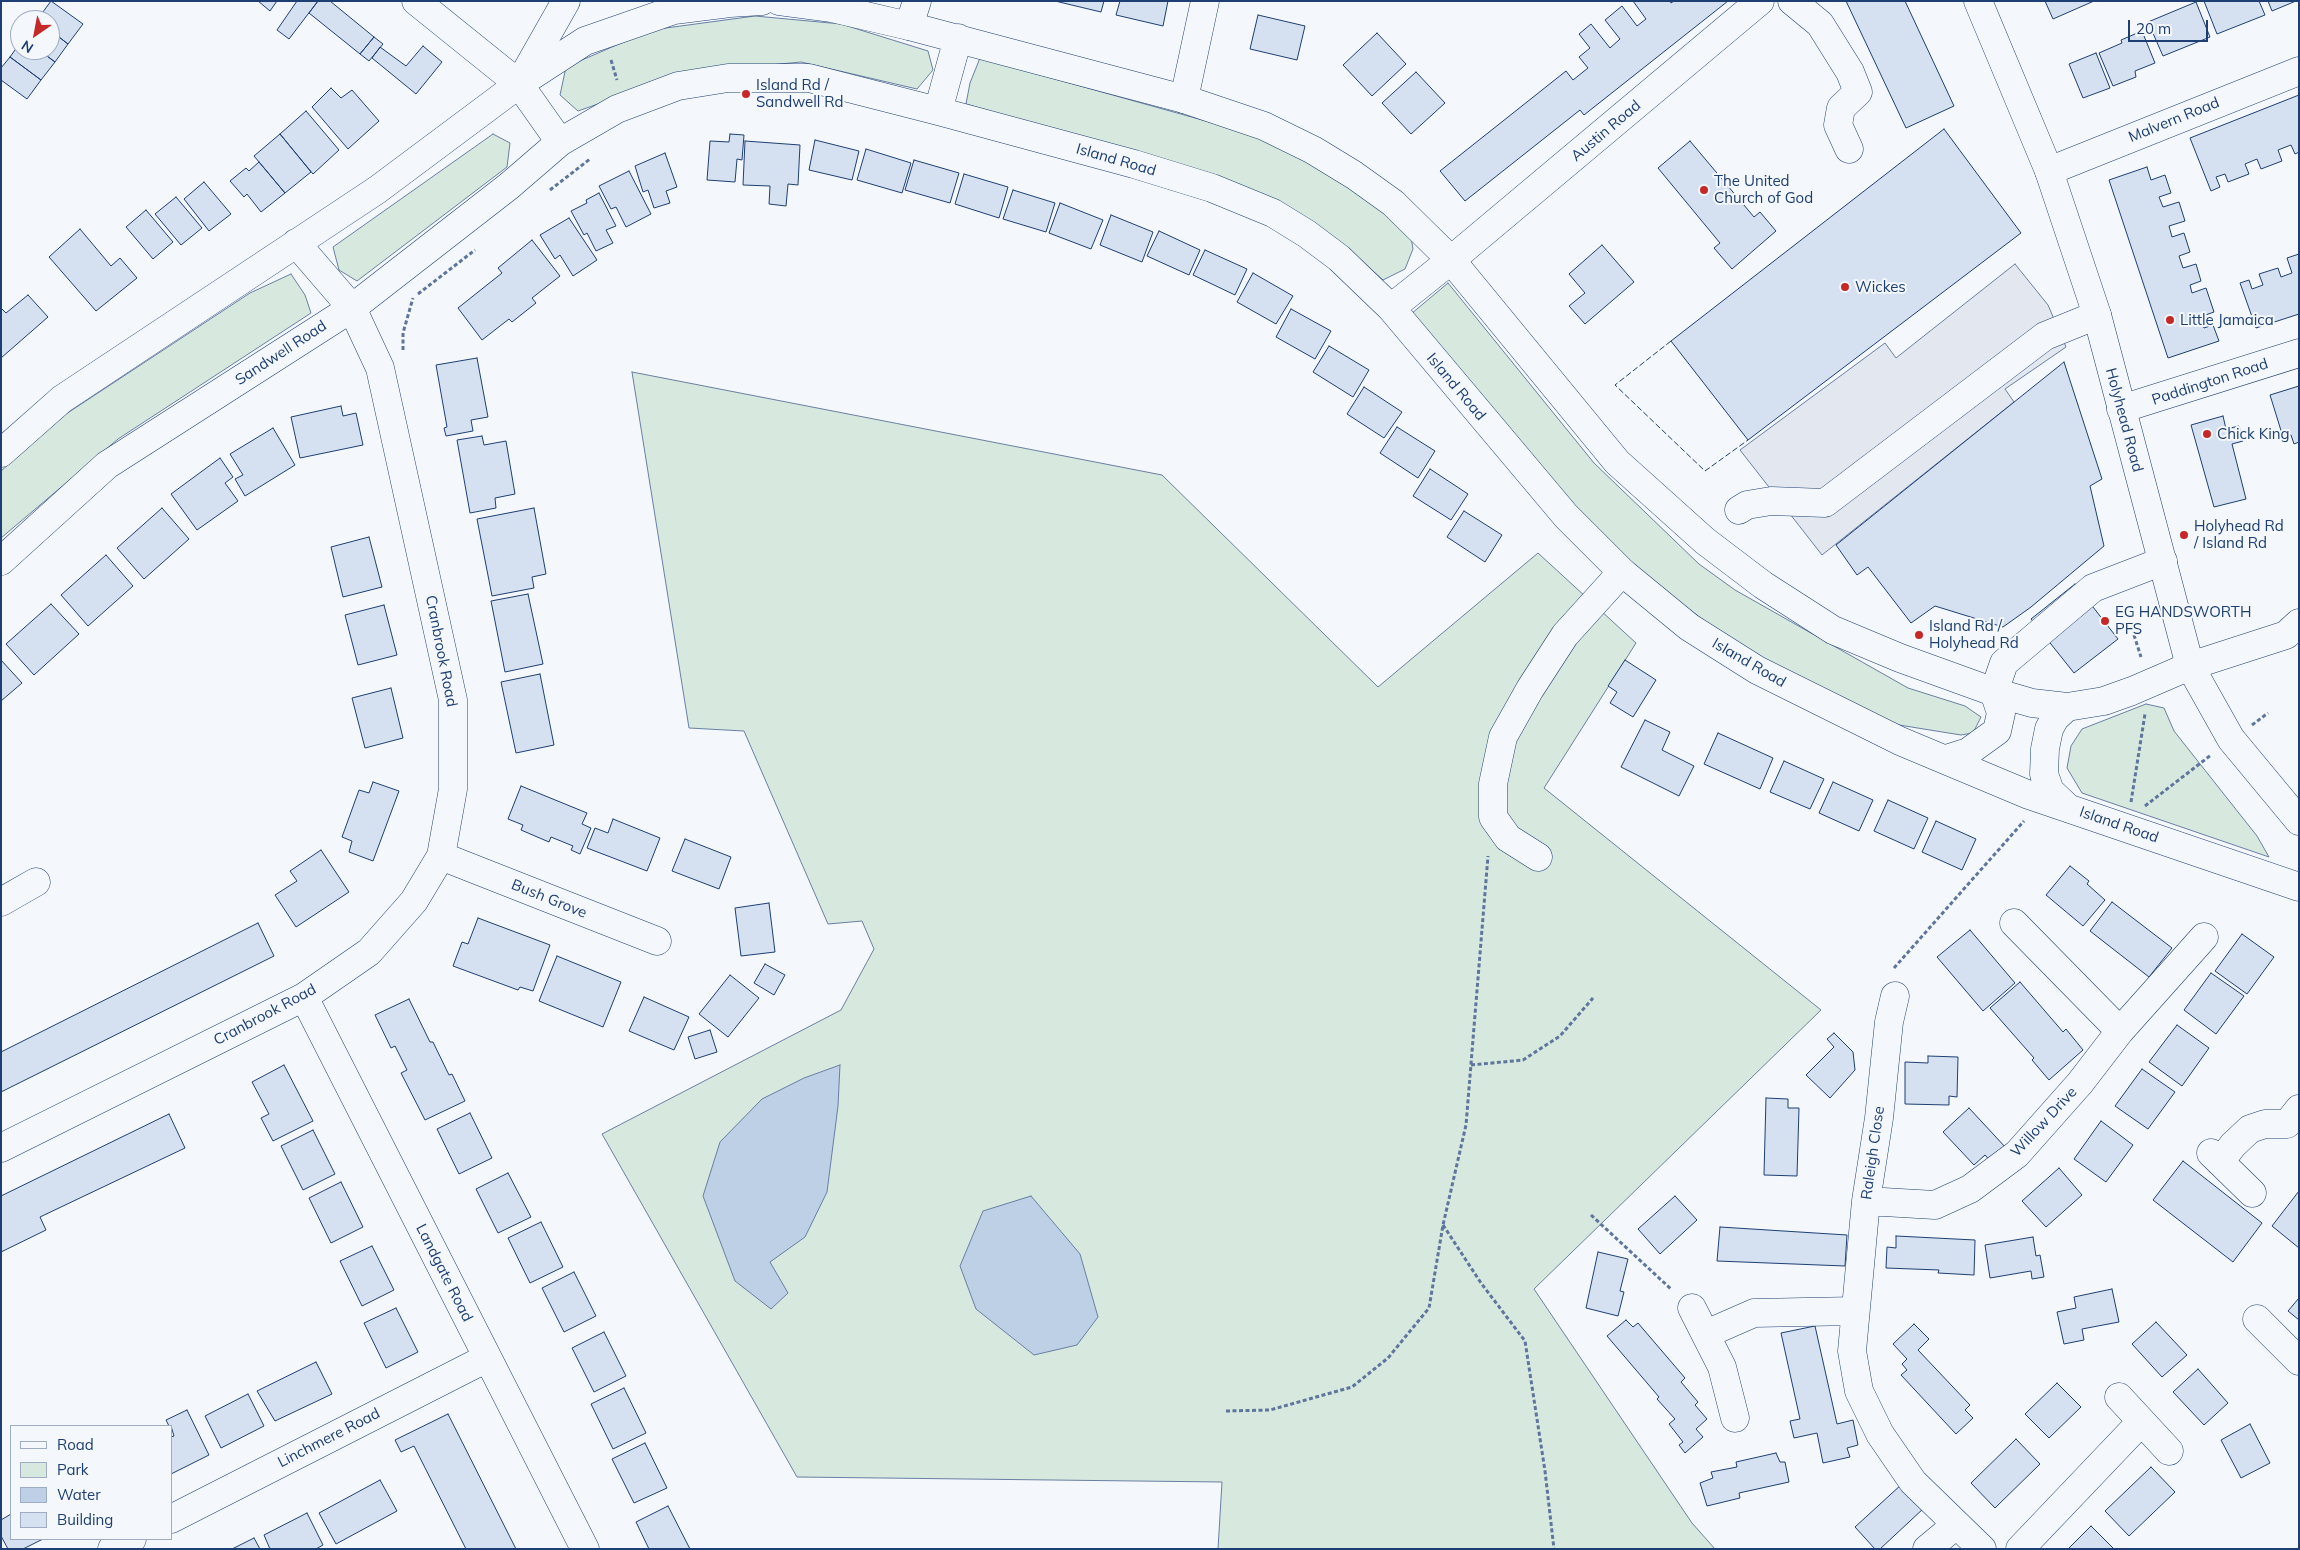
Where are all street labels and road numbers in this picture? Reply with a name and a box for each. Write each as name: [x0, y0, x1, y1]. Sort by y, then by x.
street label: Malvern Road: [2126, 94, 2222, 146]
street label: Austin Road: [1568, 97, 1644, 165]
street label: Island Road: [1074, 140, 1158, 180]
street label: Sandwell Road: [232, 317, 330, 389]
street label: Island Road: [1423, 350, 1489, 424]
street label: Paddington Road: [2150, 355, 2270, 409]
street label: Holyhead Road: [2101, 366, 2147, 474]
street label: Cranbrook Road: [421, 594, 461, 708]
street label: Island Road: [1709, 635, 1789, 691]
street label: Island Road: [2077, 803, 2161, 847]
street label: Bush Grove: [509, 876, 589, 922]
street label: Cranbrook Road: [211, 980, 319, 1050]
street label: Willow Drive: [2007, 1083, 2081, 1161]
street label: Raleigh Close: [1858, 1105, 1888, 1201]
street label: Landgate Road: [412, 1221, 476, 1325]
street label: Linchmere Road: [275, 1404, 383, 1472]

